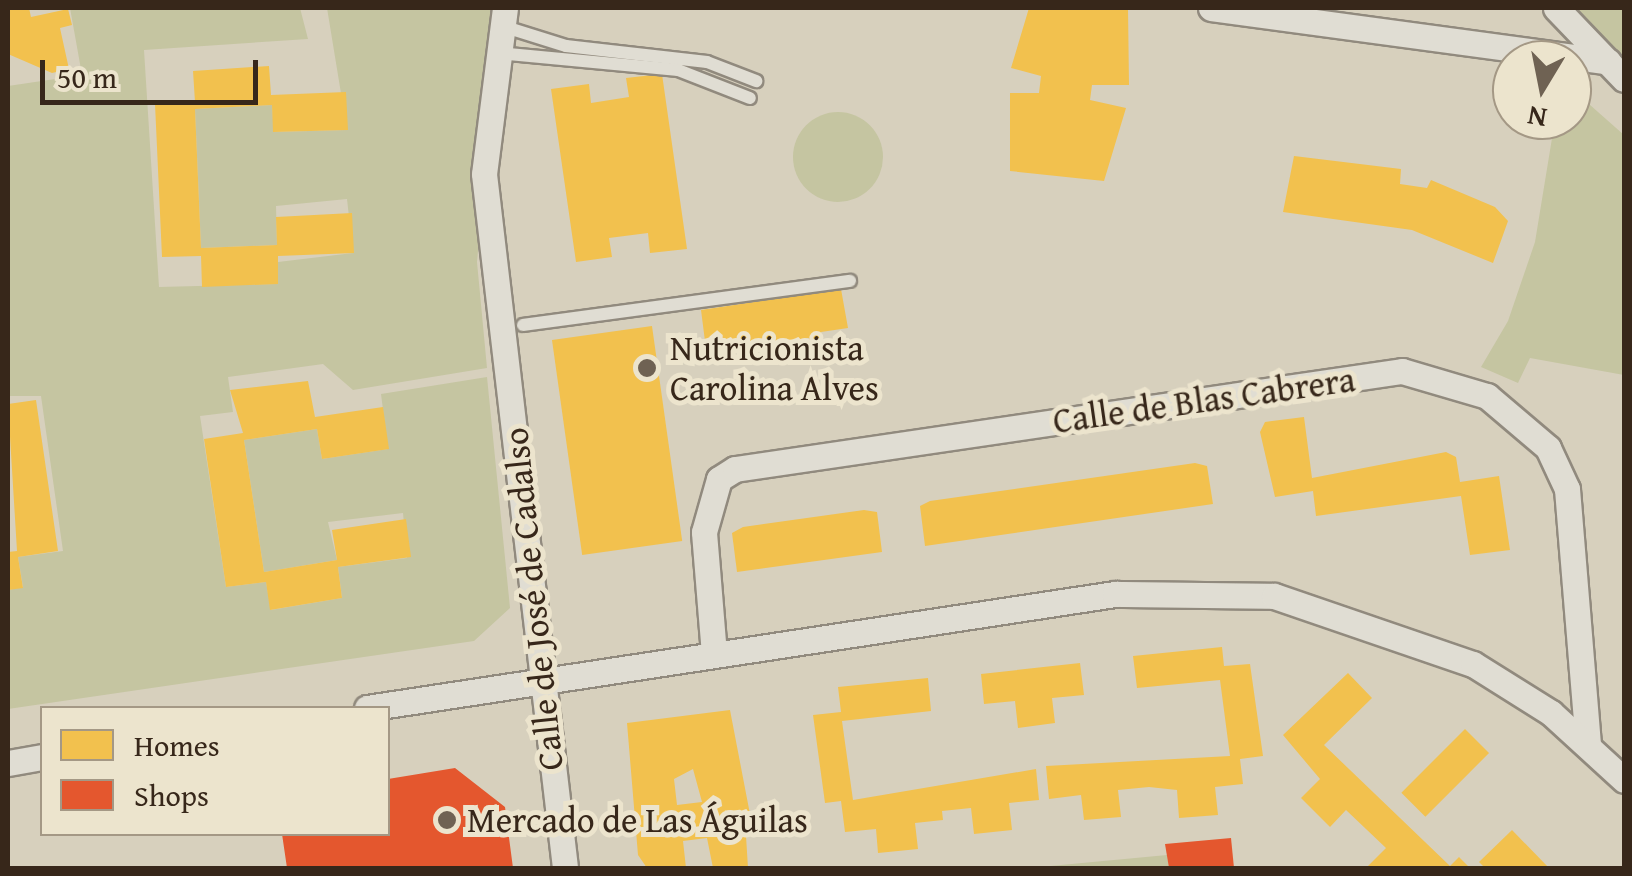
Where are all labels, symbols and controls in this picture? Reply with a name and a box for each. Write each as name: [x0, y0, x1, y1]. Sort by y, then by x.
scale bar: [45, 40, 262, 102]
north arrow: [1492, 40, 1592, 140]
text: 50 m: [57, 55, 117, 99]
text: N: [1524, 96, 1550, 140]
place label: Nutricionista Carolina Alves: [670, 327, 879, 409]
marker: Nutricionista Carolina Alves: [634, 355, 660, 381]
street label: Calle de Blas Cabrera: [1050, 358, 1358, 442]
street label: Calle de José de Cadalso: [494, 426, 572, 772]
legend: [40, 706, 390, 836]
text: Homes: [134, 723, 220, 767]
text: Shops: [134, 773, 209, 817]
place label: Mercado de Las Águilas: [467, 799, 808, 841]
marker: Mercado de Las Águilas: [436, 809, 458, 831]

